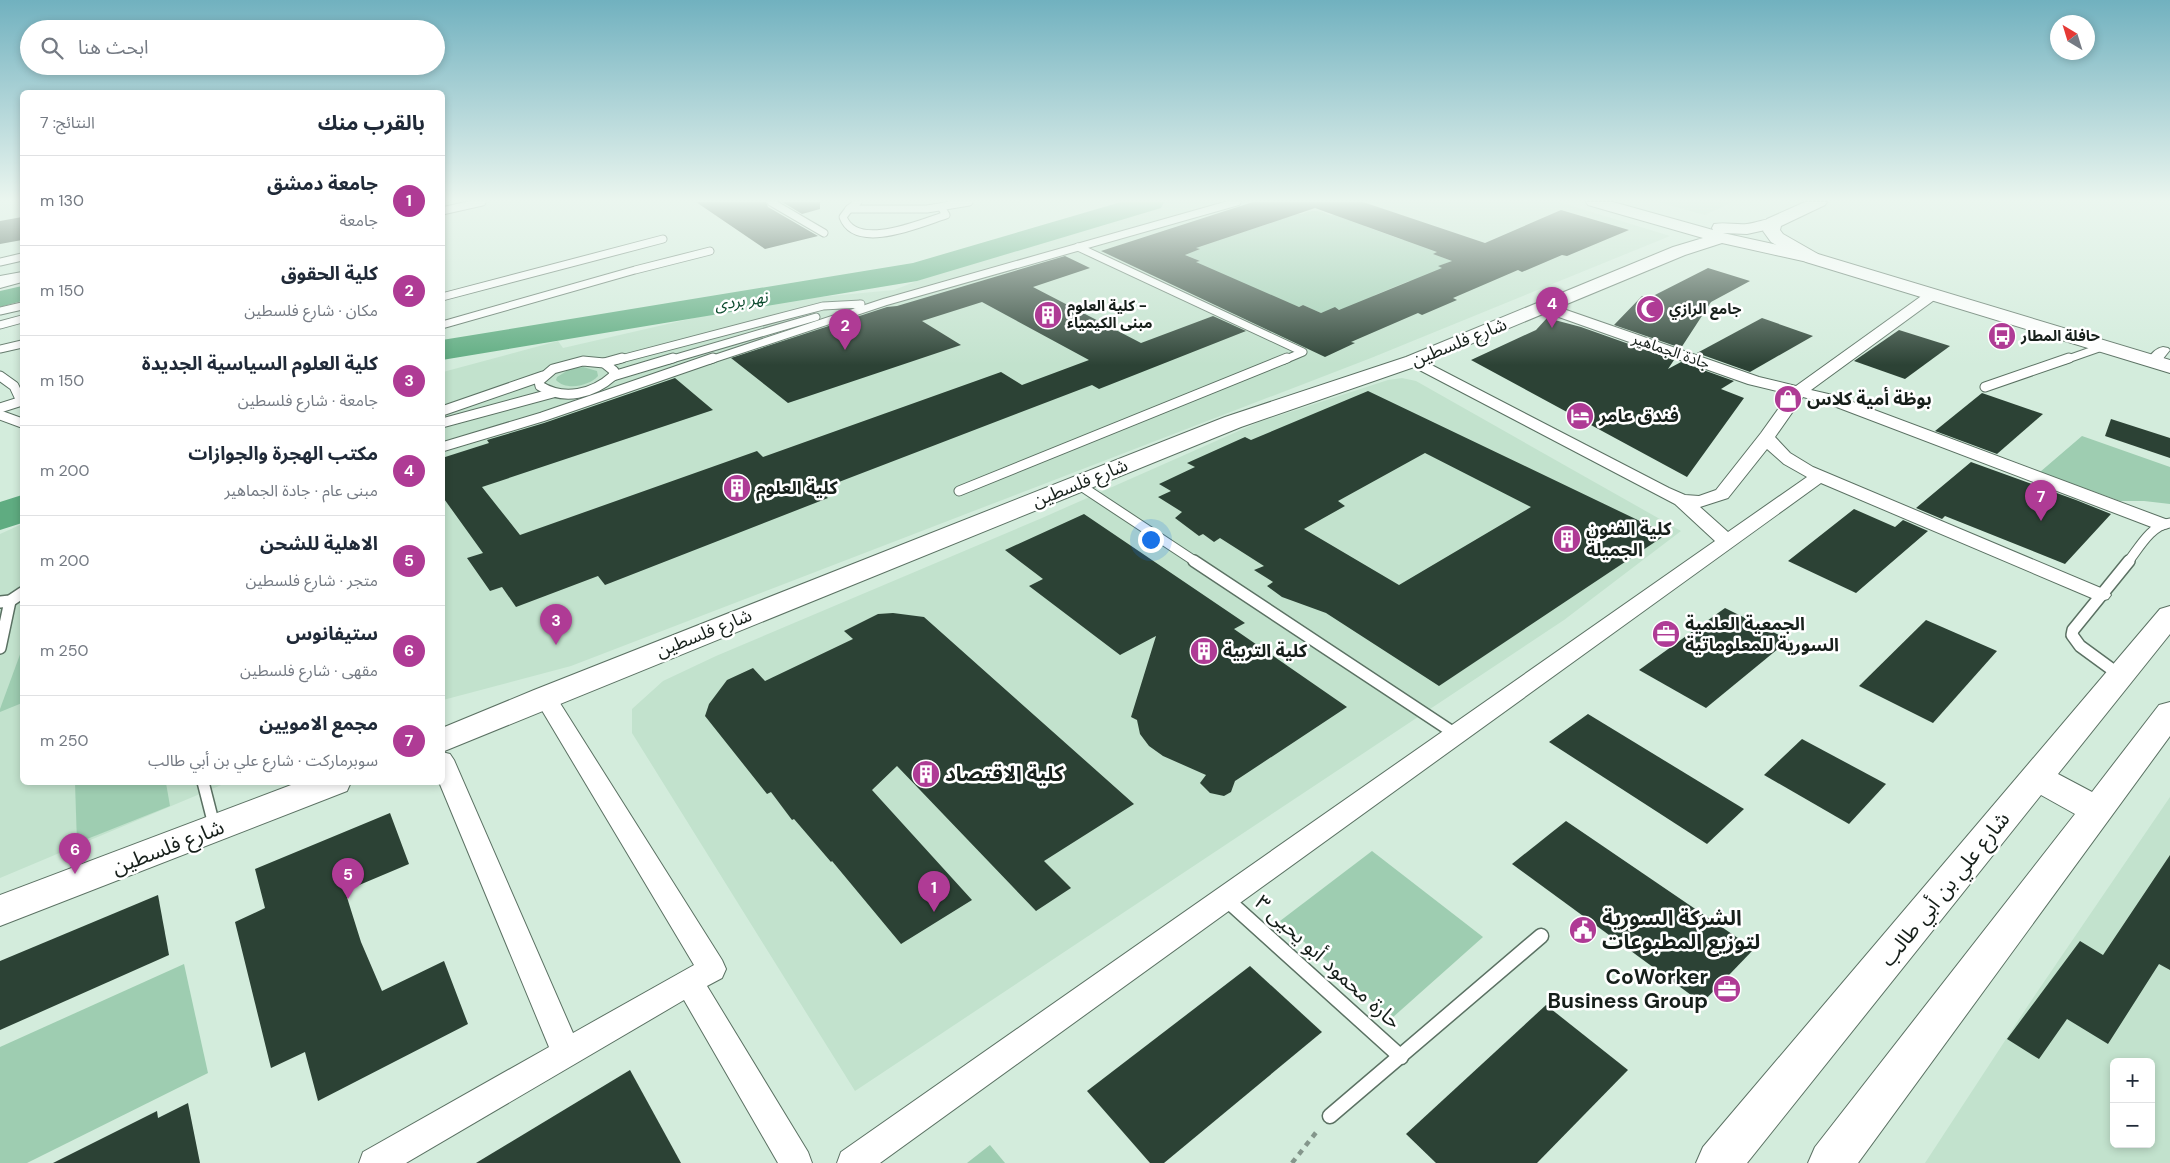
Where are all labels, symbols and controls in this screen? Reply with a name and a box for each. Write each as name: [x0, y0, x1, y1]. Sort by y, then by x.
north arrow: [2050, 15, 2095, 60]
search box: [20, 20, 445, 75]
icon: search: [38, 34, 66, 62]
text: ابحث هنا: [78, 35, 149, 60]
text: بالقرب منك: [318, 109, 425, 137]
text: النتائج: 7: [40, 112, 95, 133]
text: جامعة دمشق: [267, 171, 378, 196]
text: 130 m: [40, 190, 84, 211]
text: 1: [406, 190, 412, 211]
text: جامعة: [339, 210, 378, 231]
text: كلية الحقوق: [281, 261, 378, 286]
text: 150 m: [40, 280, 84, 301]
text: 2: [404, 280, 414, 301]
water label: نهر بردى: [713, 286, 770, 316]
pin: 4: [1536, 287, 1568, 328]
mosque icon: جامع الرازي: [1635, 294, 1665, 324]
place label: كلية العلوم - مبنى الكيمياء: [1067, 296, 1152, 333]
place label: جامع الرازي: [1669, 299, 1742, 320]
text: مكان · شارع فلسطين: [244, 300, 378, 321]
building icon: كلية العلوم - مبنى الكيمياء: [1033, 300, 1063, 330]
pin: 2: [829, 309, 861, 350]
street label: شارع فلسطين: [1408, 312, 1511, 374]
bus stop icon: حافلة المطار: [1987, 321, 2017, 351]
place label: حافلة المطار: [2020, 326, 2101, 346]
street label: جادة الجماهير: [1629, 328, 1713, 374]
text: كلية العلوم السياسية الجديدة: [142, 351, 378, 376]
text: 150 m: [40, 370, 84, 391]
text: 3: [404, 370, 414, 391]
shop icon: بوظة أمية كلاس: [1773, 384, 1803, 414]
place label: بوظة أمية كلاس: [1807, 386, 1932, 411]
text: جامعة · شارع فلسطين: [238, 390, 378, 411]
hotel icon: فندق عامر: [1565, 401, 1595, 431]
place label: فندق عامر: [1598, 404, 1679, 428]
text: مكتب الهجرة والجوازات: [188, 441, 378, 466]
street label: شارع فلسطين: [1029, 453, 1132, 515]
text: 200 m: [40, 460, 89, 481]
text: 4: [404, 460, 414, 481]
building icon: كلية العلوم: [722, 473, 752, 503]
place label: كلية العلوم: [756, 476, 838, 501]
text: مبنى عام · جادة الجماهير: [224, 480, 378, 501]
pin: 7: [2025, 480, 2057, 521]
place label: كلية الفنون الجميلة: [1586, 517, 1672, 562]
building icon: كلية الفنون الجميلة: [1552, 524, 1582, 554]
your location: [1138, 527, 1164, 553]
text: الاهلية للشحن: [260, 531, 378, 556]
text: 200 m: [40, 550, 89, 571]
text: 5: [404, 550, 414, 571]
text: متجر · شارع فلسطين: [245, 570, 378, 591]
street label: شارع فلسطين: [653, 603, 756, 665]
pin: 3: [540, 604, 572, 645]
place label: الجمعية العلمية السورية للمعلوماتية: [1685, 612, 1839, 657]
office icon: الجمعية العلمية السورية للمعلوماتية: [1651, 619, 1681, 649]
text: ستيفانوس: [286, 621, 378, 646]
building icon: كلية التربية: [1189, 636, 1219, 666]
place label: كلية التربية: [1223, 639, 1308, 663]
text: 250 m: [40, 640, 88, 661]
text: 6: [404, 640, 414, 661]
text: مقهى · شارع فلسطين: [240, 660, 378, 681]
text: مجمع الامويين: [259, 711, 378, 736]
text: 250 m: [40, 730, 88, 751]
text: 7: [405, 730, 413, 751]
text: سوبرماركت · شارع علي بن أبي طالب: [148, 750, 378, 771]
building icon: كلية الاقتصاد: [911, 759, 941, 789]
place label: كلية الاقتصاد: [945, 760, 1064, 788]
street label: شارع علي بن أبي طالب: [1874, 806, 2018, 973]
street label: شارع فلسطين: [108, 813, 229, 882]
pin: 6: [59, 833, 91, 874]
pin: 5: [332, 858, 364, 899]
pin: 1: [918, 871, 950, 912]
street label: حارة محمود أبو يحيى ٣: [1249, 889, 1407, 1035]
place label: الشركة السورية لتوزيع المطبوعات: [1602, 904, 1760, 957]
public building icon: الشركة السورية لتوزيع المطبوعات: [1568, 915, 1598, 945]
place label: CoWorker Business Group: [1548, 963, 1708, 1015]
office icon: CoWorker Business Group: [1712, 974, 1742, 1004]
map controls: [2110, 1058, 2155, 1148]
button: +: [2110, 1058, 2155, 1103]
button: −: [2110, 1103, 2155, 1148]

